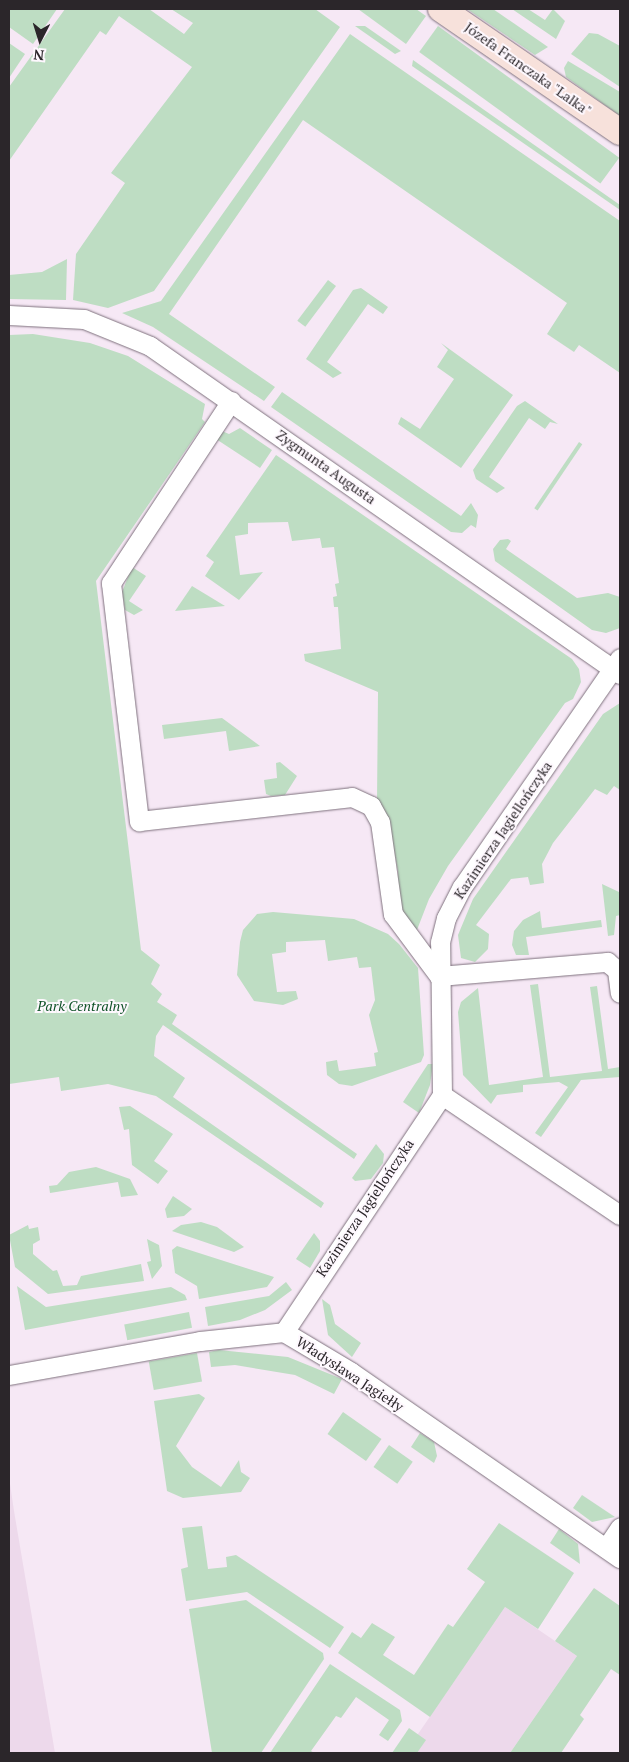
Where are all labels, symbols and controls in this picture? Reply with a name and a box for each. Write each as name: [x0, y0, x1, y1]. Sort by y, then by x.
north arrow: [15, 15, 65, 65]
street label: Józefa Franczaka "Lalka": [461, 19, 595, 119]
text: N: [33, 46, 45, 65]
street label: Zygmunta Augusta: [273, 426, 379, 508]
street label: Kazimierza Jagiellończyka: [451, 758, 555, 902]
park label: Park Centralny: [37, 998, 127, 1014]
street label: Kazimierza Jagiellończyka: [313, 1136, 417, 1280]
street label: Władysława Jagiełły: [293, 1333, 407, 1415]

